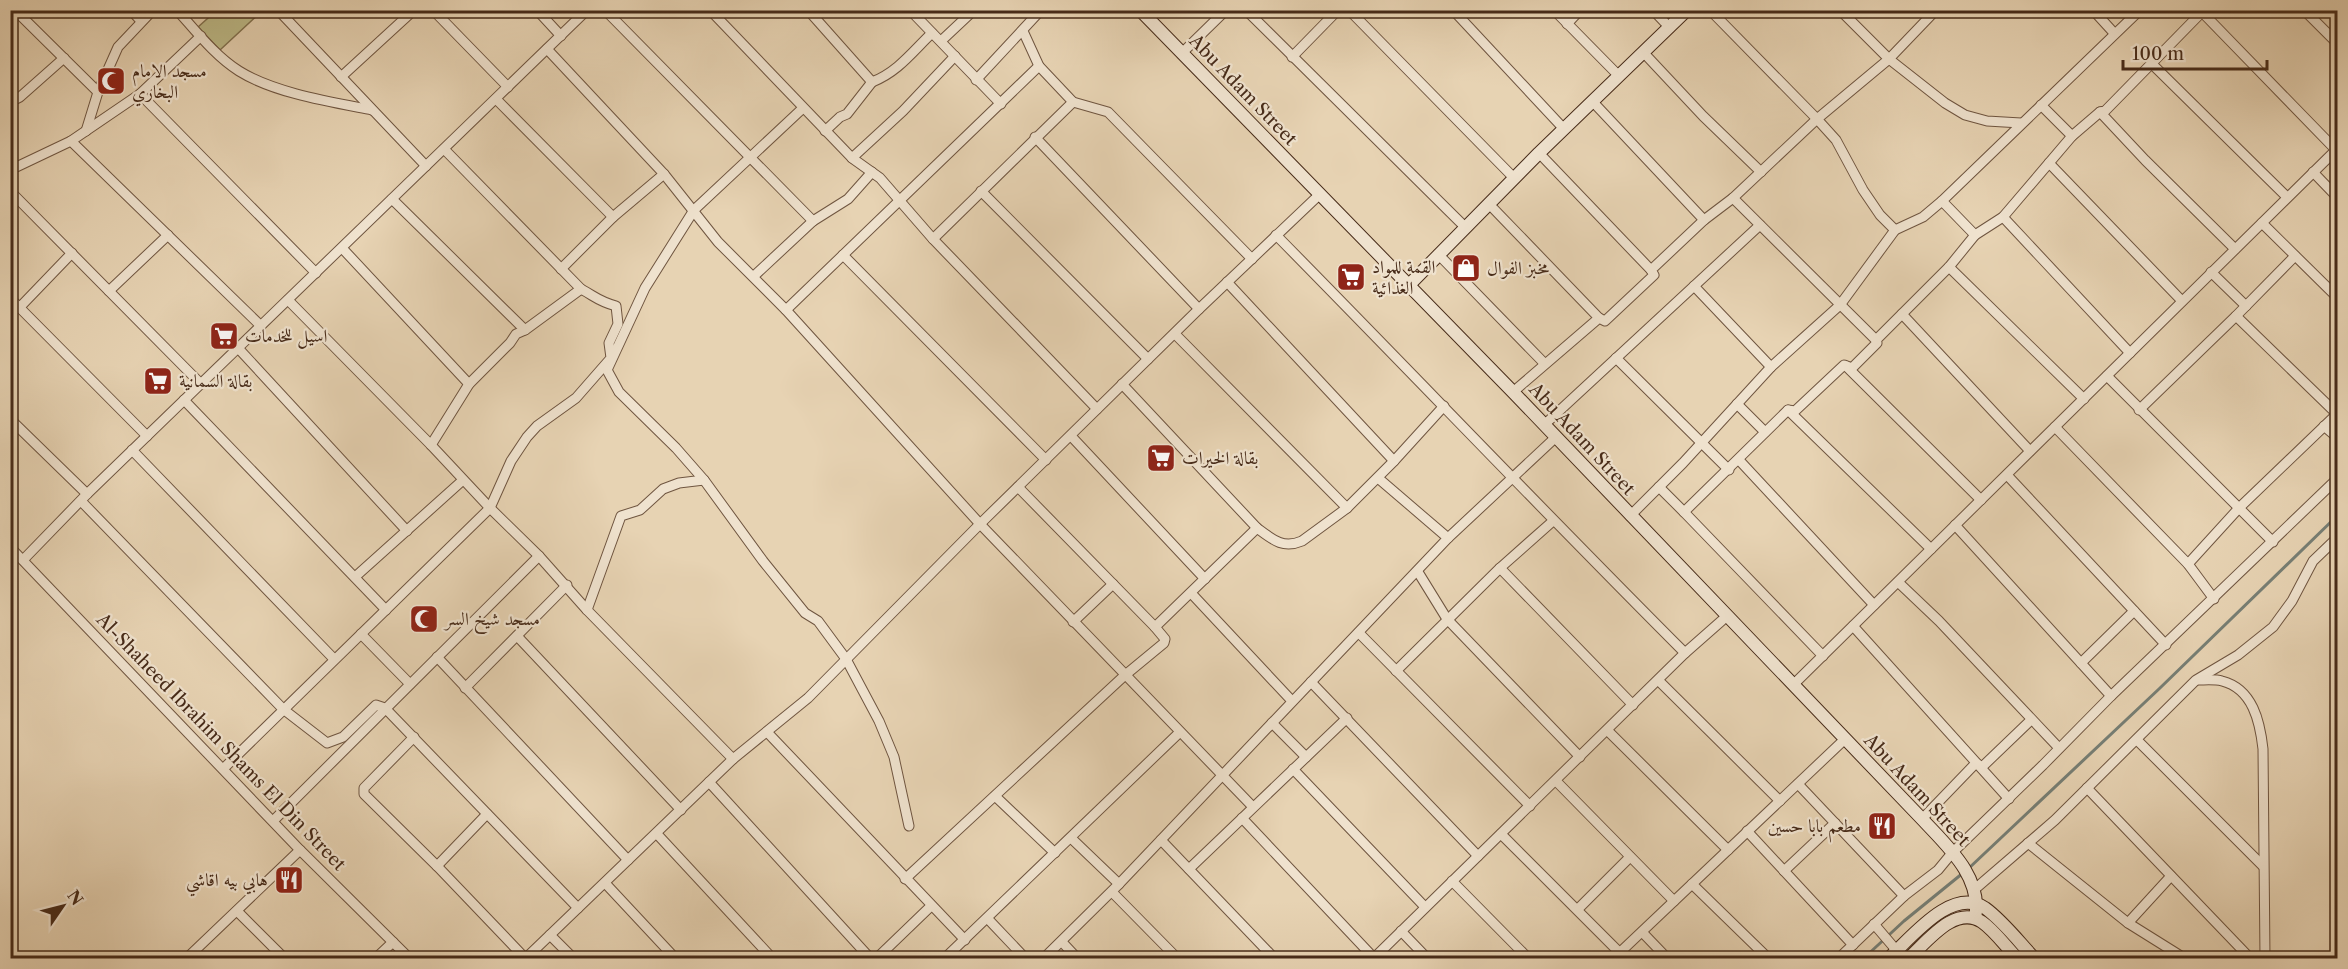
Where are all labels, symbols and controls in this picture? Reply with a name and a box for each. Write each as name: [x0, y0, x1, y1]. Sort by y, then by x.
street label: Abu Adam Street: [1184, 29, 1302, 150]
scale bar: [2123, 33, 2267, 71]
text: 100 m: [2132, 43, 2184, 65]
place label: مسجد الامام البخاري: [132, 60, 207, 107]
mosque icon: مسجد الامام البخاري: [95, 65, 127, 97]
shop icon: مخبز الفوال: [1450, 252, 1482, 284]
place label: القمة للمواد الغذائية: [1372, 256, 1436, 299]
place label: مخبز الفوال: [1487, 257, 1549, 279]
supermarket icon: القمة للمواد الغذائية: [1335, 261, 1367, 293]
supermarket icon: اسيل للخدمات: [208, 320, 240, 352]
place label: اسيل للخدمات: [245, 325, 328, 349]
supermarket icon: بقالة السمانية: [142, 365, 174, 397]
place label: بقالة السمانية: [179, 370, 252, 392]
street label: Abu Adam Street: [1524, 378, 1640, 500]
supermarket icon: بقالة الخيرات: [1145, 442, 1177, 474]
place label: بقالة الخيرات: [1182, 447, 1258, 469]
mosque icon: مسجد شيخ السر: [408, 603, 440, 635]
street label: Al-Shaheed Ibrahim Shams El Din Street: [91, 608, 351, 876]
place label: مسجد شيخ السر: [443, 608, 540, 635]
street label: Abu Adam Street: [1859, 729, 1975, 851]
restaurant icon: مطعم بابا حسين: [1866, 810, 1898, 842]
place label: مطعم بابا حسين: [1768, 815, 1861, 843]
restaurant icon: هابي بيه اقاشي: [273, 864, 305, 896]
place label: هابي بيه اقاشي: [186, 869, 268, 897]
north arrow: [33, 876, 93, 936]
text: N: [63, 886, 88, 909]

